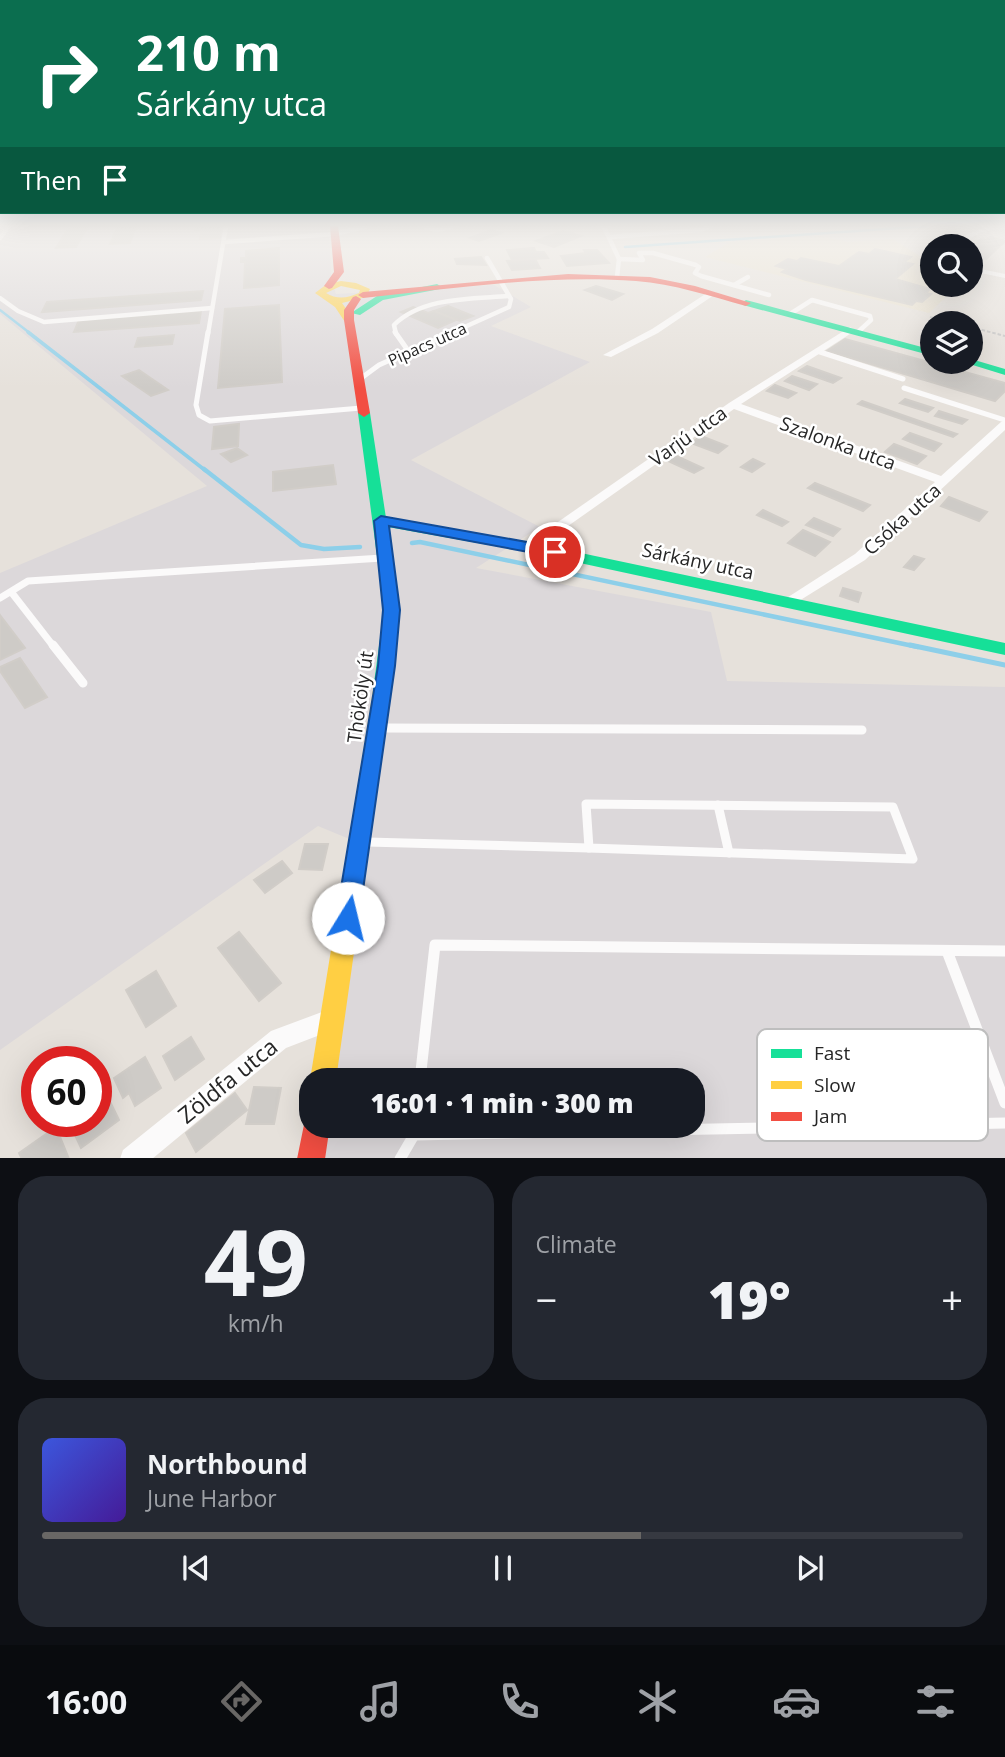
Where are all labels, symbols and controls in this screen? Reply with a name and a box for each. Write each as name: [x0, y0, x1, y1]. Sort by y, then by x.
text: 210 m: [136, 19, 281, 85]
icon: right: [21, 28, 112, 119]
text: Sárkány utca: [136, 82, 327, 125]
icon: arrive: [96, 161, 134, 199]
text: Then: [21, 162, 82, 198]
map controls: [920, 234, 983, 374]
button: search: [920, 234, 983, 297]
button: layers: [920, 311, 983, 374]
street label: Pipacs utca: [384, 317, 470, 371]
street label: Varjú utca: [644, 400, 732, 472]
street label: Szalonka utca: [777, 410, 899, 476]
street label: Csóka utca: [858, 477, 946, 561]
pin: [525, 522, 585, 582]
icon: arrive: [536, 533, 574, 571]
street label: Sárkány utca: [640, 536, 756, 586]
street label: Thököly út: [341, 649, 379, 745]
position arrow: [311, 881, 385, 955]
legend: [757, 1029, 988, 1141]
street label: Zöldfa utca: [171, 1030, 284, 1130]
text: Fast: [814, 1040, 850, 1066]
speed limit sign: 60: [21, 1046, 112, 1137]
text: Slow: [814, 1072, 856, 1098]
text: 16:01 · 1 min · 300 m: [371, 1085, 633, 1121]
text: Jam: [812, 1103, 847, 1129]
text: 49: [204, 1199, 308, 1323]
text: Climate: [536, 1228, 617, 1260]
text: 19°: [708, 1263, 791, 1334]
text: −: [536, 1273, 557, 1325]
text: +: [941, 1273, 963, 1325]
text: km/h: [228, 1307, 284, 1339]
text: Northbound: [147, 1446, 308, 1482]
text: June Harbor: [147, 1482, 277, 1514]
icon: previous: [177, 1549, 215, 1587]
icon: pause: [484, 1549, 522, 1587]
icon: next: [791, 1549, 829, 1587]
icon: directions: [217, 1677, 266, 1726]
icon: music: [356, 1677, 405, 1726]
icon: phone: [495, 1677, 544, 1726]
icon: climate: [633, 1677, 682, 1726]
icon: car: [772, 1677, 821, 1726]
icon: filters: [911, 1677, 960, 1726]
text: 16:00: [45, 1680, 127, 1723]

